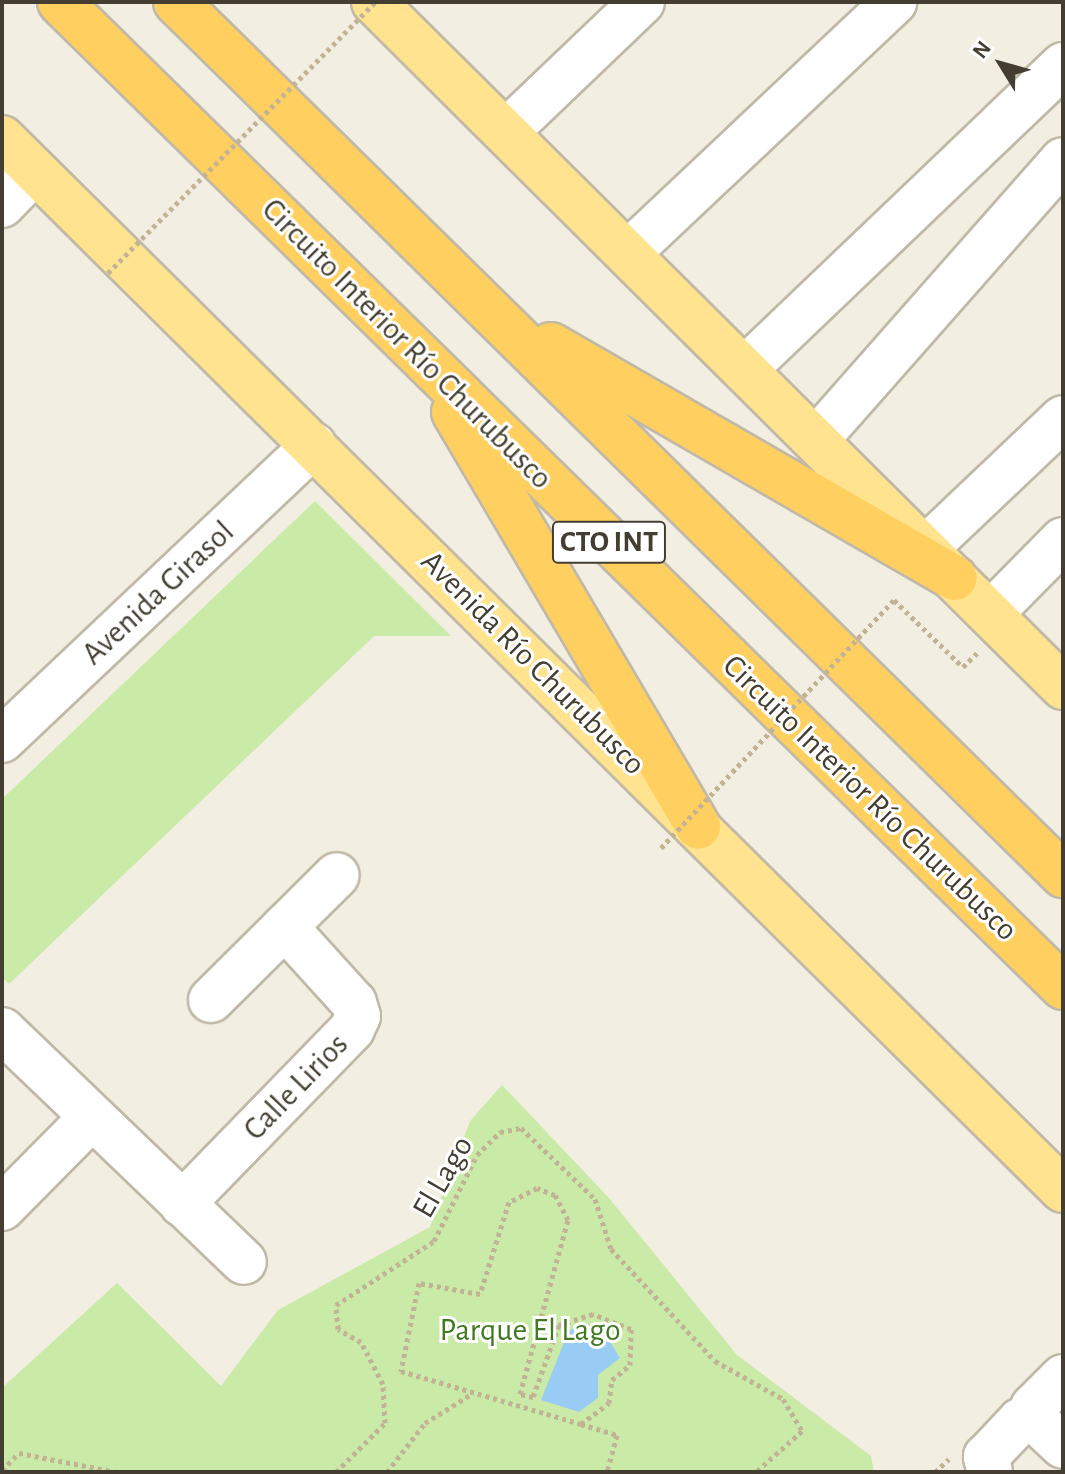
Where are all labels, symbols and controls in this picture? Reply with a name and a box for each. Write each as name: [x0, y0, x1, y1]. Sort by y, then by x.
north arrow: [961, 24, 1041, 104]
text: N: [968, 37, 995, 62]
street label: Circuito Interior Río Churubusco: [254, 191, 560, 497]
street label: Avenida Girasol: [74, 513, 242, 673]
road number: CTO INT: [551, 516, 667, 568]
street label: Avenida Río Churubusco: [413, 543, 653, 783]
street label: Circuito Interior Río Churubusco: [714, 647, 1026, 949]
street label: Calle Lirios: [236, 1025, 356, 1149]
street label: El Lago: [404, 1129, 482, 1225]
park label: Parque El Lago: [439, 1311, 621, 1349]

